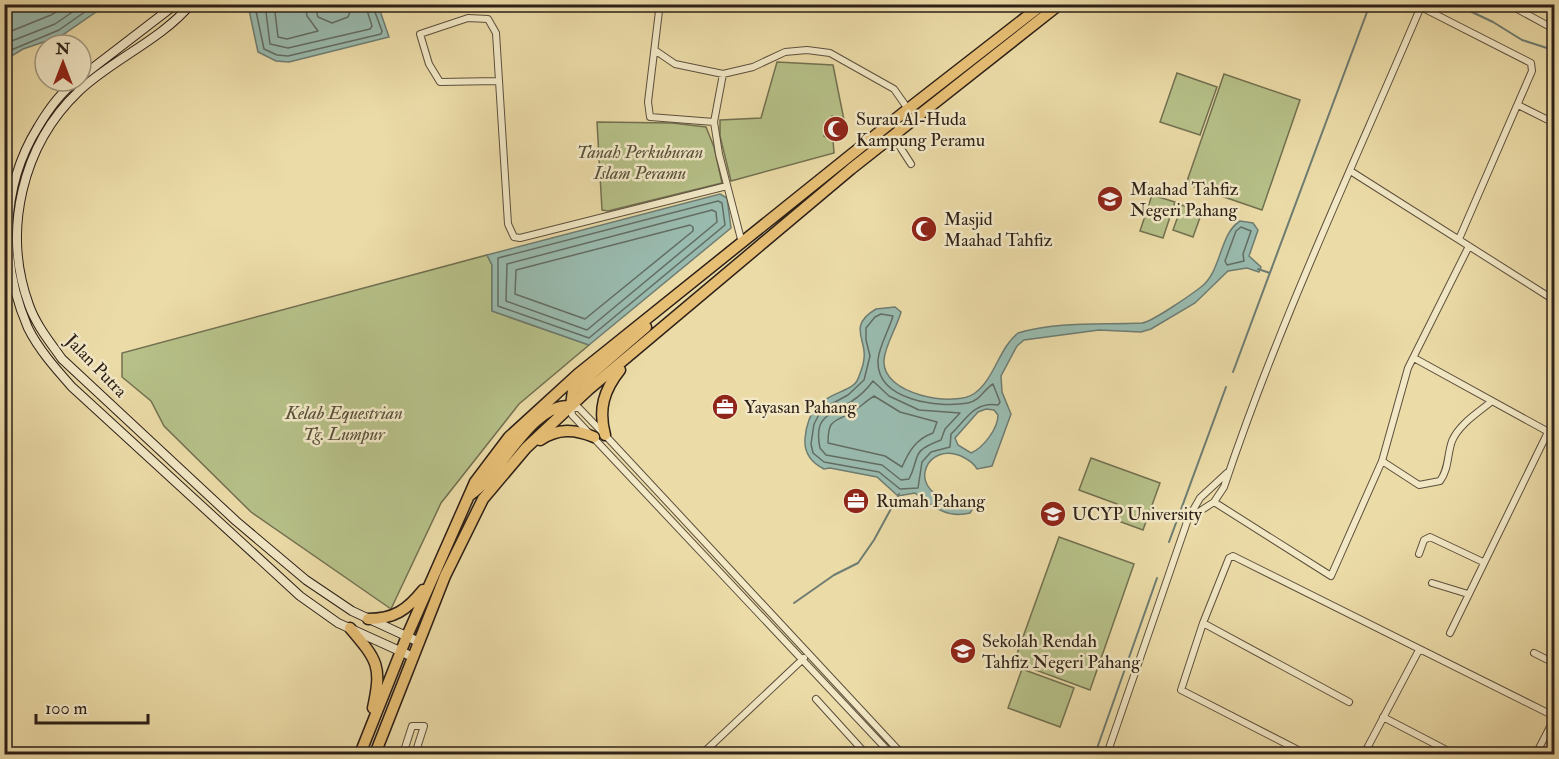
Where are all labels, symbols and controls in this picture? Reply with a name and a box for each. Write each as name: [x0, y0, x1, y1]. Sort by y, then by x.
north arrow: [33, 33, 93, 93]
text: N: [55, 39, 71, 59]
place label: Surau Al-Huda Kampung Peramu: [856, 108, 985, 152]
mosque icon: Surau Al-Huda Kampung Peramu: [821, 114, 851, 144]
park label: Tanah Perkuburan Islam Peramu: [577, 141, 703, 185]
place label: Maahad Tahfiz Negeri Pahang: [1130, 178, 1239, 222]
school or university icon: Maahad Tahfiz Negeri Pahang: [1095, 184, 1125, 214]
place label: Masjid Maahad Tahfiz: [944, 208, 1053, 252]
mosque icon: Masjid Maahad Tahfiz: [909, 214, 939, 244]
street label: Jalan Putra: [60, 329, 132, 403]
office icon: Yayasan Pahang: [710, 392, 740, 422]
place label: Yayasan Pahang: [744, 396, 858, 419]
park label: Kelab Equestrian Tg. Lumpur: [284, 402, 403, 446]
office icon: Rumah Pahang: [841, 486, 871, 516]
place label: Rumah Pahang: [876, 490, 986, 513]
school or university icon: UCYP University: [1038, 499, 1068, 529]
place label: UCYP University: [1072, 503, 1203, 526]
place label: Sekolah Rendah Tahfiz Negeri Pahang: [982, 630, 1141, 674]
school or university icon: Sekolah Rendah Tahfiz Negeri Pahang: [948, 636, 978, 666]
scale bar: [36, 687, 148, 725]
text: 100 m: [45, 697, 88, 720]

